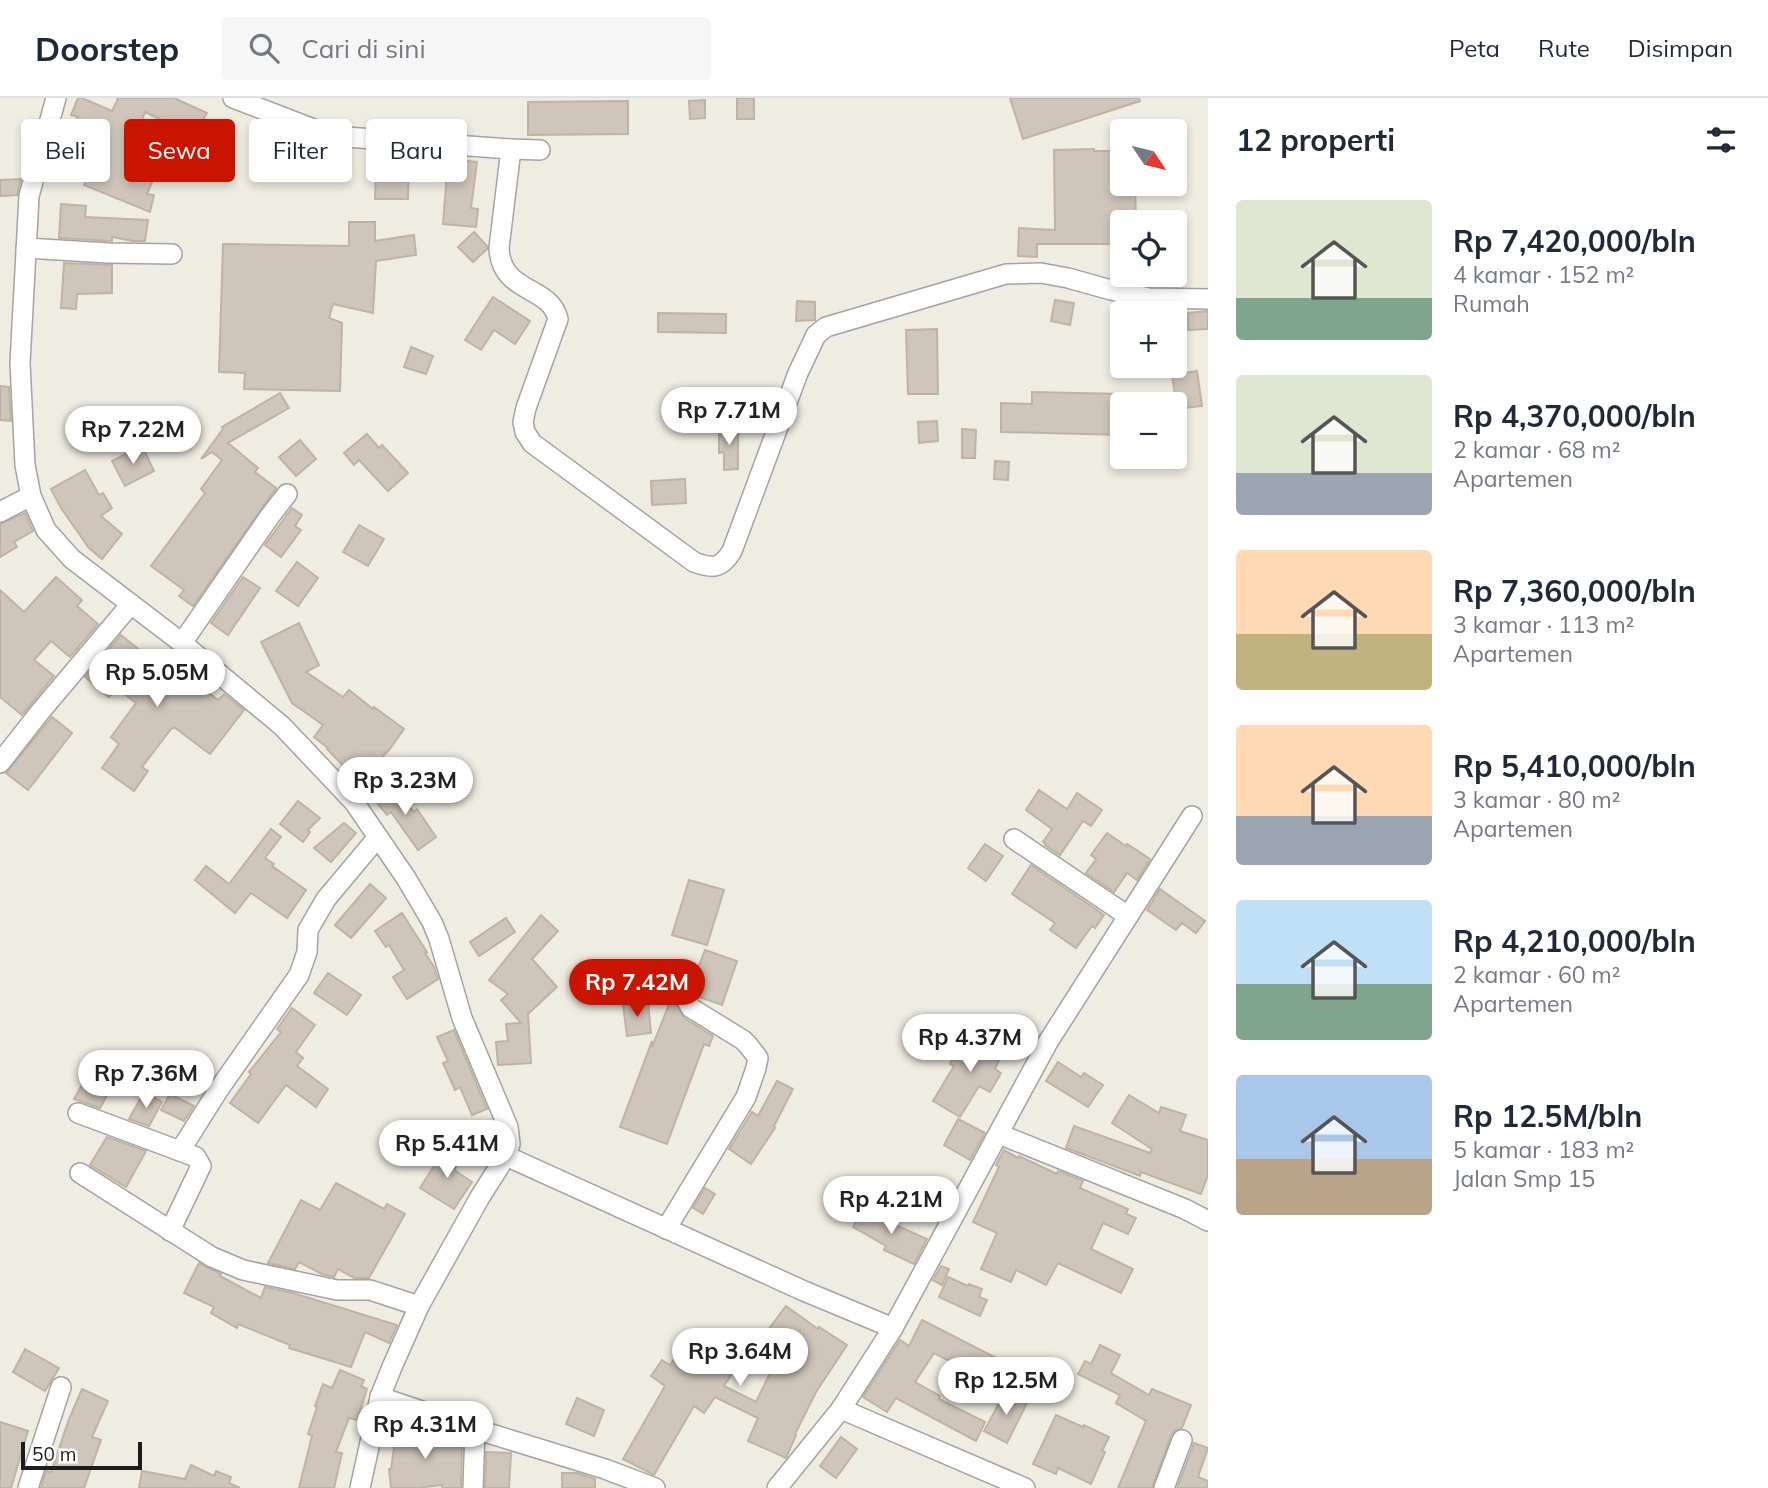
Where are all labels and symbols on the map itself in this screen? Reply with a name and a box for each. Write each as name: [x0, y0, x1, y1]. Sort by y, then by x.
north arrow: [1110, 119, 1186, 196]
pin: Rp 7.71M: [657, 388, 801, 447]
pin: Rp 7.22M: [61, 406, 205, 466]
pin: Rp 5.05M: [85, 650, 229, 709]
pin: Rp 3.23M: [333, 758, 477, 817]
pin: Rp 7.42M: [565, 960, 709, 1019]
pin: Rp 4.37M: [898, 1014, 1042, 1074]
pin: Rp 7.36M: [74, 1051, 218, 1110]
pin: Rp 5.41M: [375, 1121, 519, 1180]
pin: Rp 4.21M: [819, 1176, 963, 1236]
pin: Rp 3.64M: [668, 1328, 812, 1388]
pin: Rp 12.5M: [934, 1358, 1078, 1417]
pin: Rp 4.31M: [353, 1402, 497, 1461]
scale bar: [21, 1439, 142, 1471]

